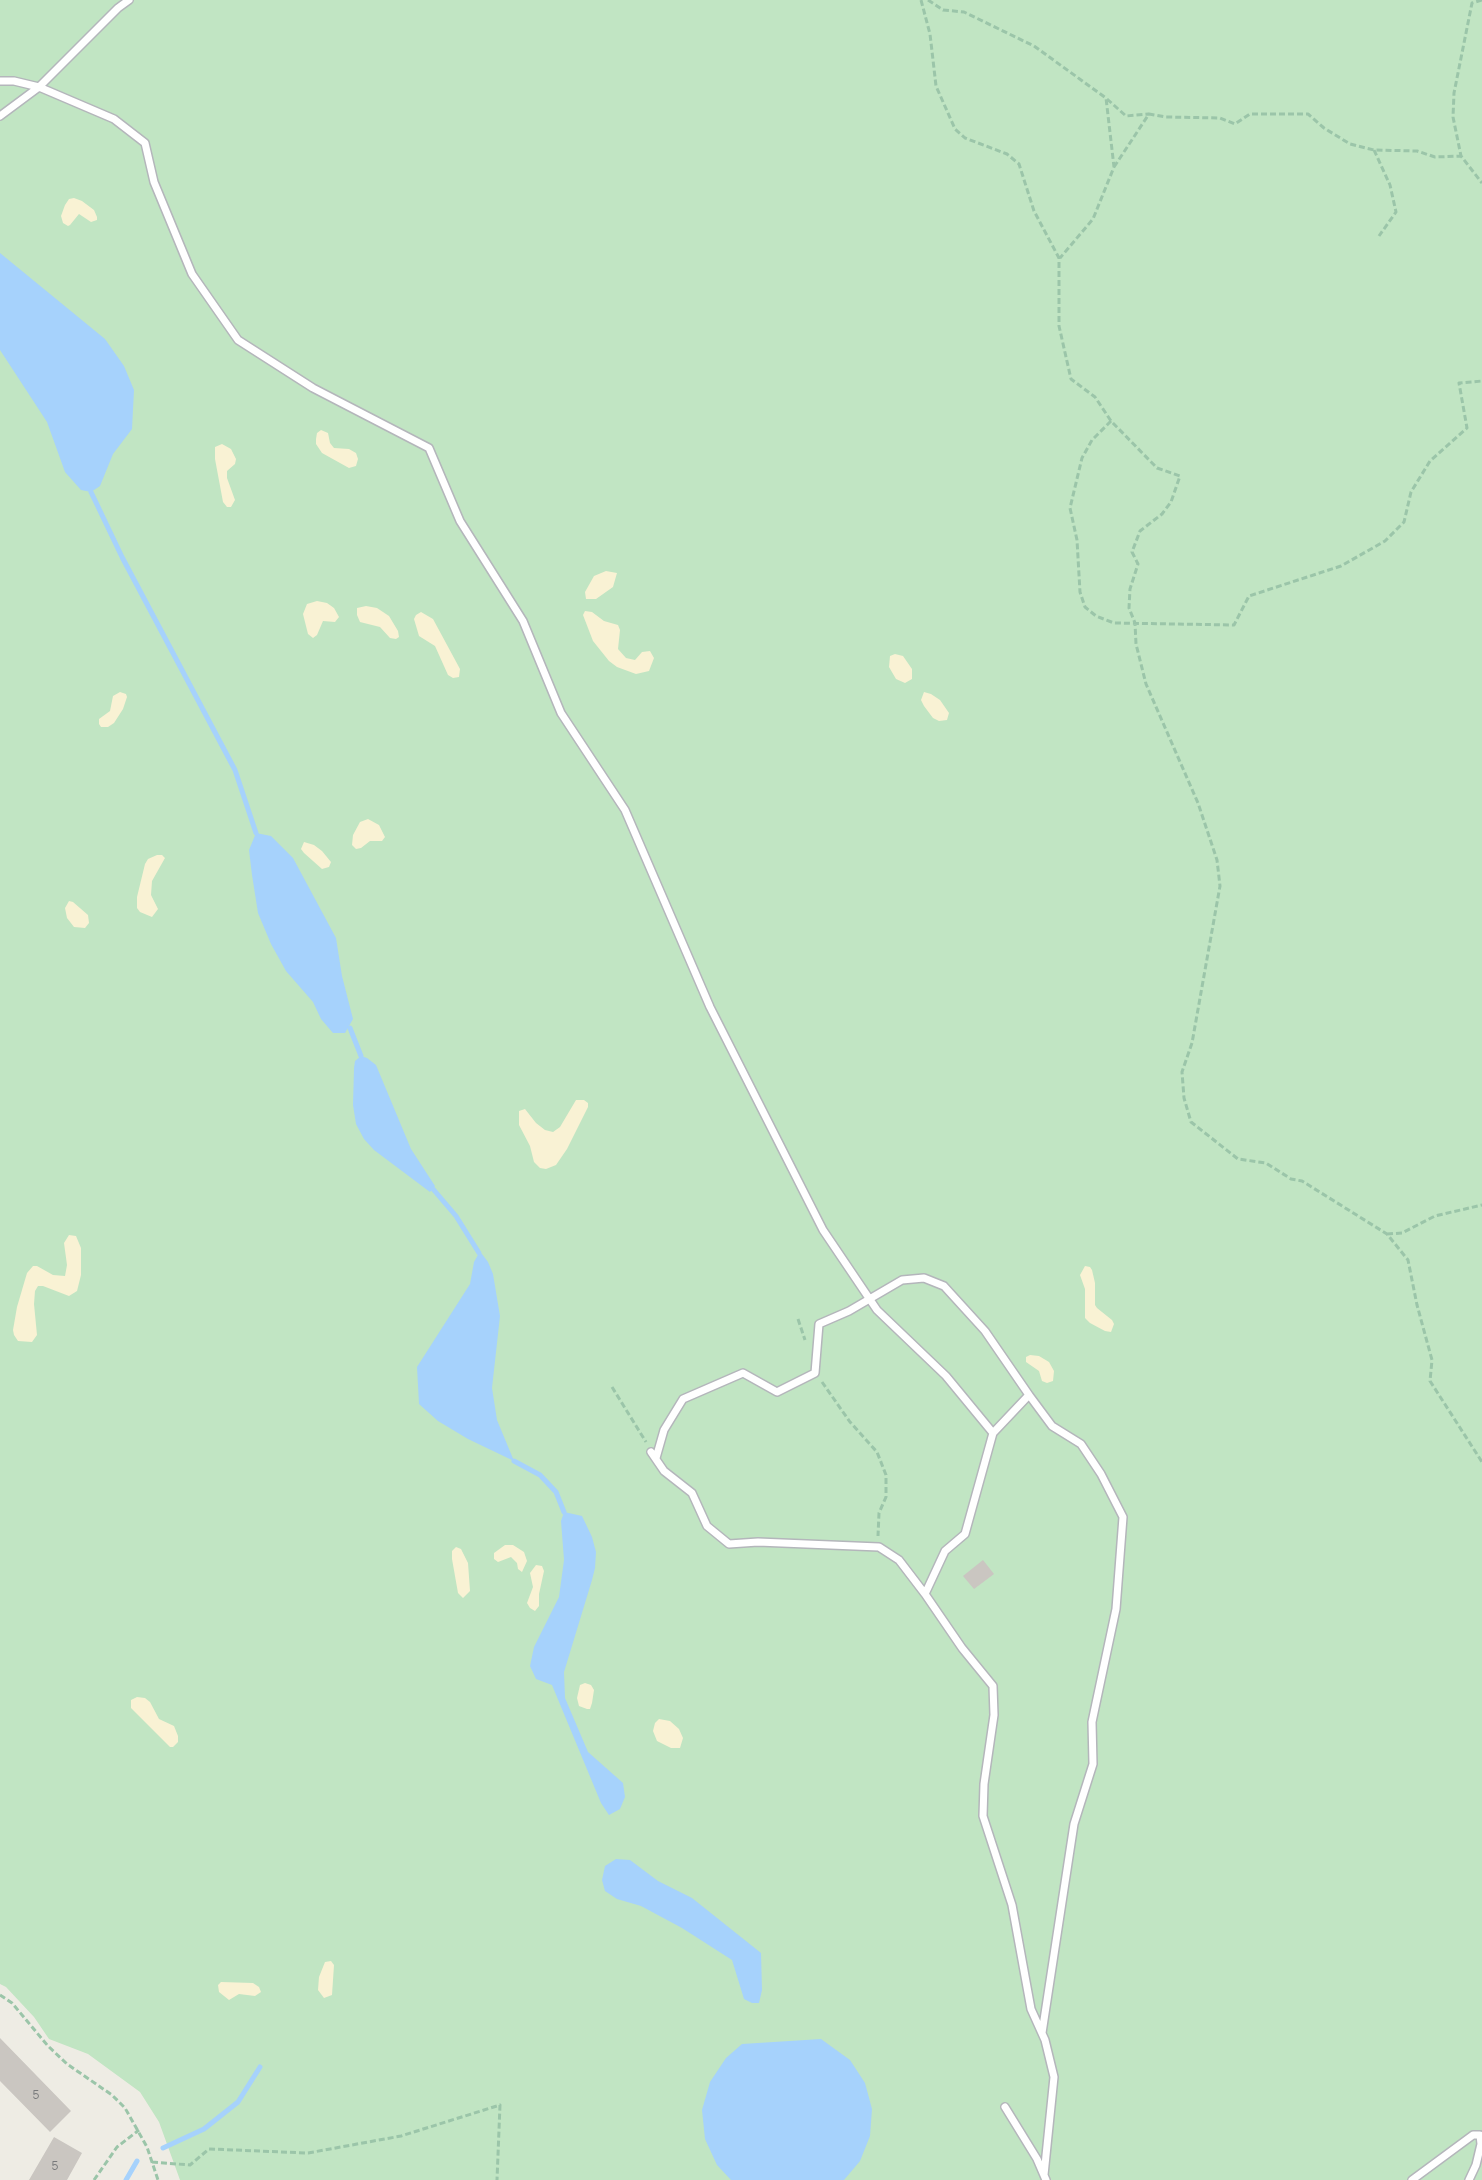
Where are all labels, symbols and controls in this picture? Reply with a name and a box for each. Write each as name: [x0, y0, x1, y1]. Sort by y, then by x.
house number: 5: [33, 2089, 39, 2103]
house number: 5: [52, 2160, 58, 2174]

